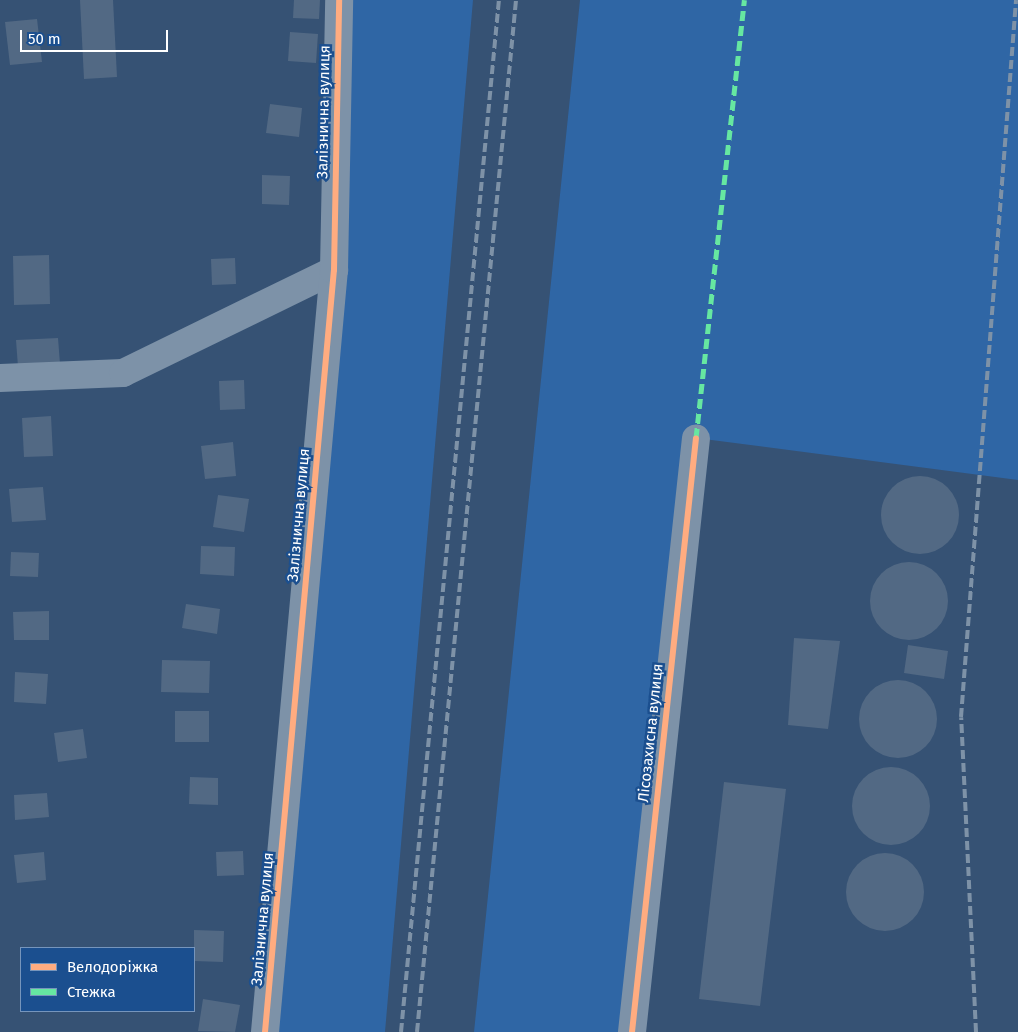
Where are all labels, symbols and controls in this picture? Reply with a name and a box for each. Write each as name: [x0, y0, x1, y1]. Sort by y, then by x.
scale bar: [22, 20, 170, 52]
text: 50 m: [28, 30, 61, 48]
street label: Залізнична вулиця: [314, 45, 334, 179]
street label: Залізнична вулиця: [284, 448, 314, 582]
street label: Лісозахисна вулиця: [635, 663, 667, 803]
street label: Залізнична вулиця: [248, 852, 278, 986]
legend: [20, 947, 195, 1012]
text: Велодоріжка: [67, 958, 158, 976]
text: Стежка: [67, 983, 116, 1001]

